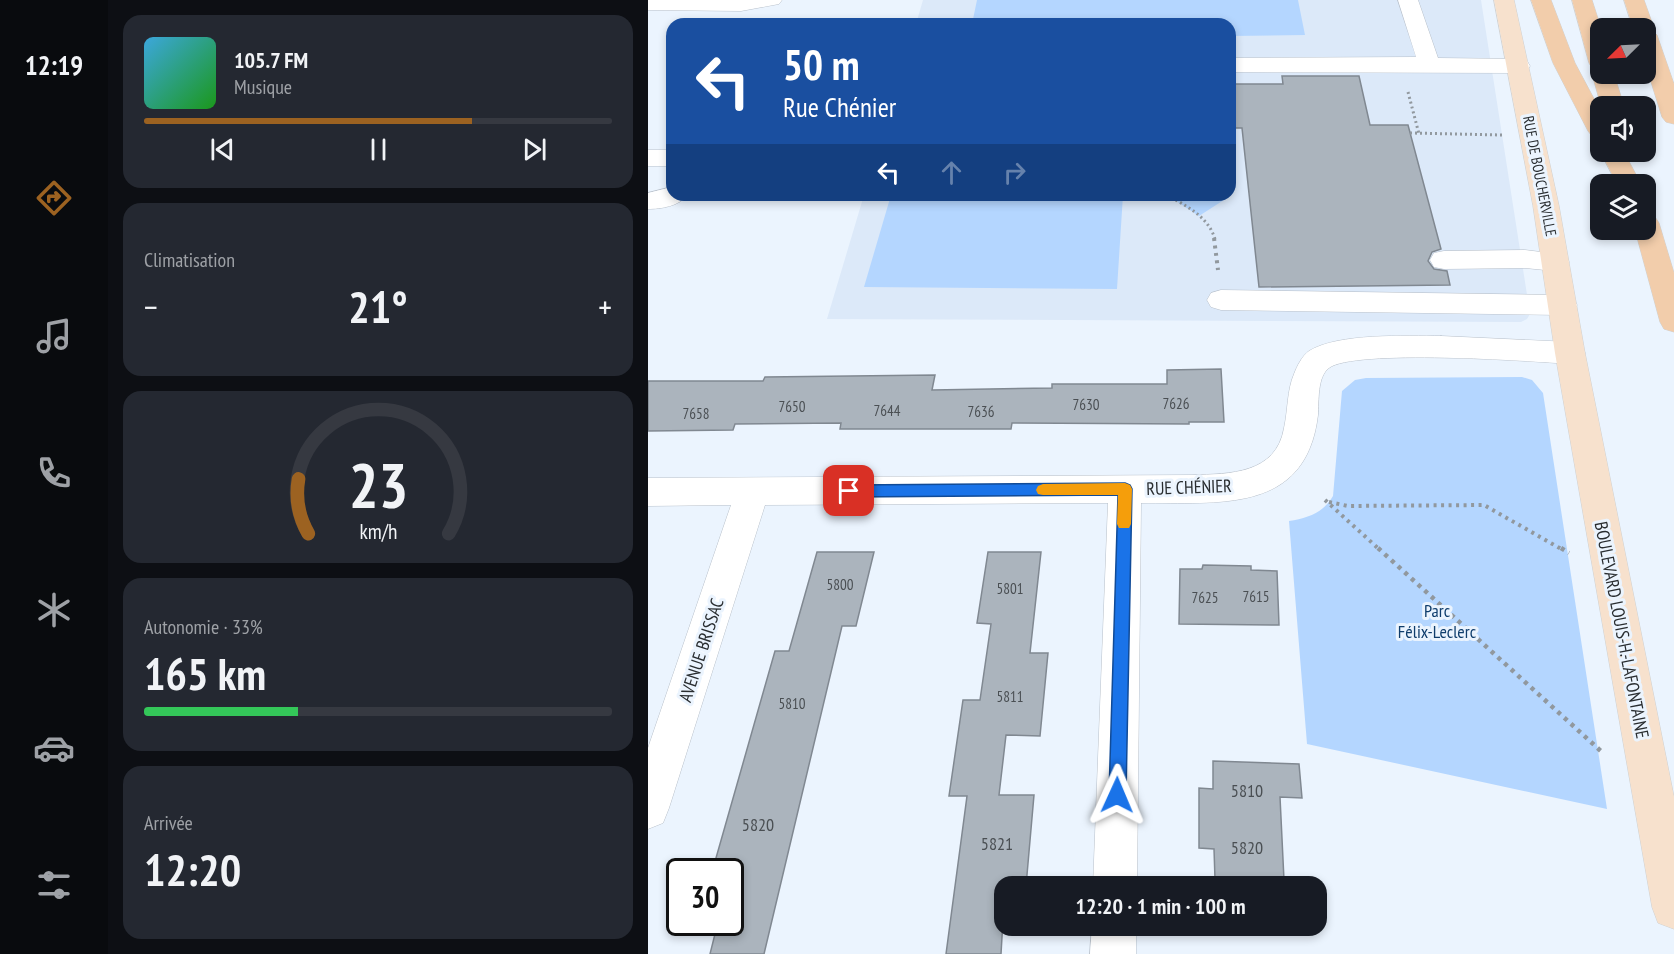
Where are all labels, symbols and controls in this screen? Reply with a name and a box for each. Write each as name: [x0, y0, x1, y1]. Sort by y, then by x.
north arrow: [1590, 18, 1656, 84]
map controls: [1590, 18, 1656, 240]
text: 50 m: [783, 37, 860, 92]
icon: left: [684, 42, 762, 120]
text: 105.7 FM: [234, 46, 308, 74]
text: 12:19: [25, 48, 83, 82]
text: Musique: [234, 74, 292, 100]
text: Rue Chénier: [783, 90, 896, 124]
button: sound: [1590, 96, 1656, 162]
street label: RUE DE BOUCHERVILLE: [1519, 114, 1561, 238]
icon: previous: [206, 133, 239, 166]
icon: pause: [362, 133, 395, 166]
icon: next: [518, 133, 551, 166]
icon: left: [872, 156, 905, 189]
icon: ahead: [935, 156, 968, 189]
icon: right: [998, 156, 1031, 189]
button: layers: [1590, 174, 1656, 240]
icon: directions: [33, 177, 75, 219]
text: Climatisation: [144, 247, 235, 273]
text: 21°: [348, 277, 408, 335]
text: −: [144, 285, 158, 328]
text: +: [598, 285, 612, 328]
icon: music: [33, 315, 75, 357]
house number: 7626: [1162, 394, 1190, 413]
house number: 7630: [1072, 395, 1100, 414]
house number: 7650: [778, 397, 806, 416]
house number: 7644: [873, 401, 901, 420]
house number: 7636: [967, 402, 995, 421]
house number: 7658: [682, 404, 710, 423]
text: 23: [348, 444, 408, 525]
icon: phone: [33, 452, 75, 494]
pin: [823, 465, 874, 516]
icon: arrive: [832, 474, 865, 507]
street label: RUE CHÉNIER: [1146, 474, 1232, 500]
text: km/h: [359, 517, 397, 545]
street label: BOULEVARD LOUIS-H.-LAFONTAINE: [1590, 520, 1654, 740]
house number: 5800: [826, 575, 854, 594]
house number: 5801: [996, 579, 1024, 598]
house number: 7615: [1242, 587, 1270, 606]
house number: 7625: [1191, 588, 1219, 607]
icon: climate: [33, 589, 75, 631]
street label: AVENUE BRISSAC: [673, 595, 729, 705]
park label: Parc Félix-Leclerc: [1398, 599, 1477, 643]
text: Autonomie · 33%: [144, 614, 263, 640]
text: 165 km: [144, 644, 266, 702]
house number: 5811: [996, 687, 1024, 706]
house number: 5810: [778, 694, 806, 713]
icon: car: [33, 727, 75, 769]
position arrow: [1085, 763, 1149, 827]
house number: 5810: [1231, 779, 1263, 802]
text: Arrivée: [144, 810, 193, 836]
house number: 5820: [742, 813, 774, 836]
house number: 5821: [981, 832, 1013, 855]
house number: 5820: [1231, 836, 1263, 859]
text: 12:20: [144, 840, 241, 898]
speed limit sign: 30: [666, 858, 744, 936]
icon: filters: [33, 864, 75, 906]
text: 12:20 · 1 min · 100 m: [1075, 892, 1246, 920]

